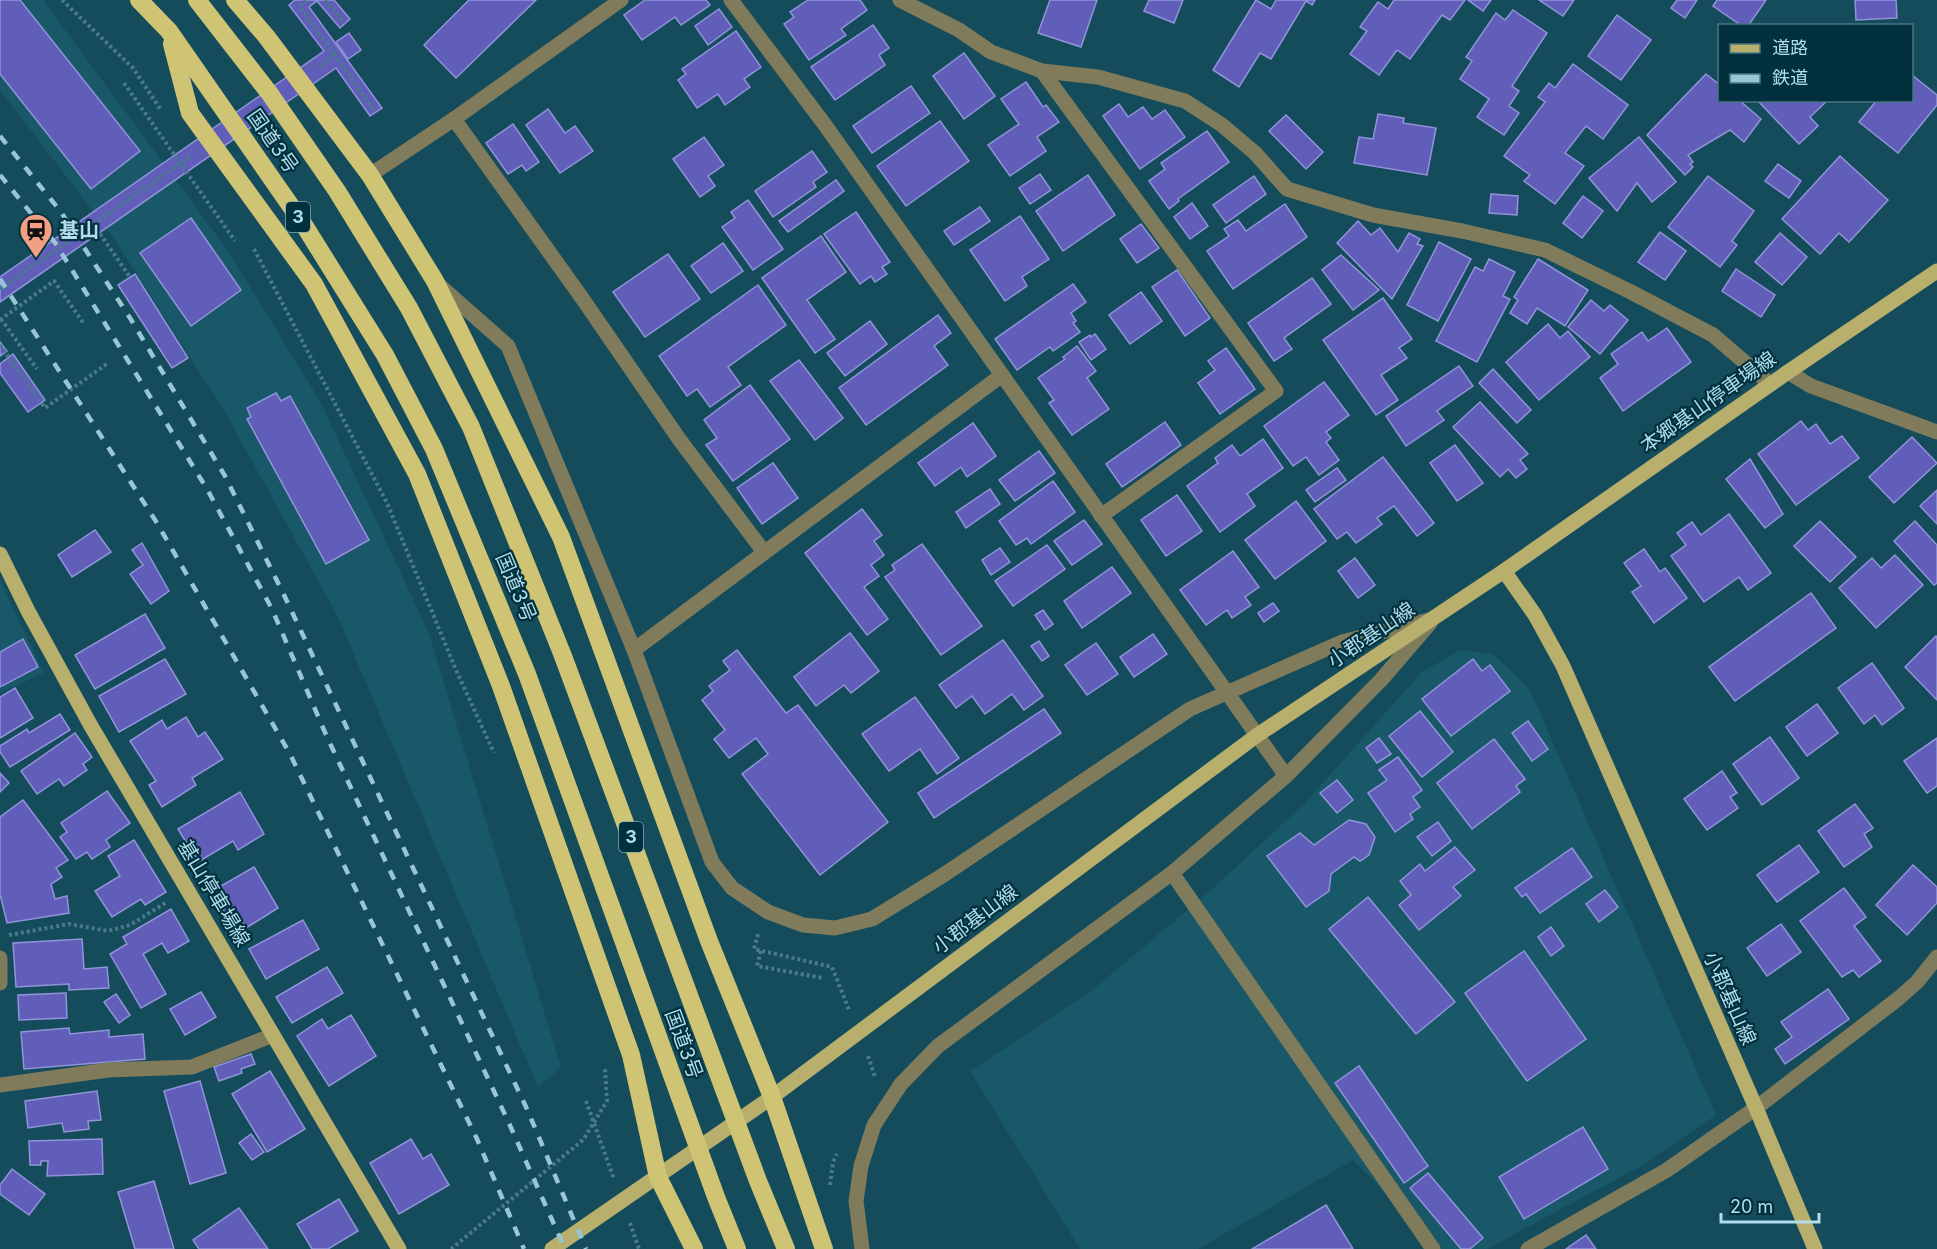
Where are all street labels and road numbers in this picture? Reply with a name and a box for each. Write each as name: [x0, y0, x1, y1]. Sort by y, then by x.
street label: 国道3号: [242, 104, 304, 178]
road number: 3: [286, 202, 310, 232]
street label: 本郷基山停車場線: [1636, 346, 1780, 458]
street label: 国道3号: [491, 549, 541, 625]
street label: 小郡基山線: [1323, 597, 1419, 673]
road number: 3: [619, 822, 643, 852]
street label: 基山停車場線: [173, 835, 255, 951]
street label: 小郡基山線: [928, 879, 1022, 959]
street label: 小郡基山線: [1699, 947, 1761, 1049]
street label: 国道3号: [660, 1006, 708, 1082]

